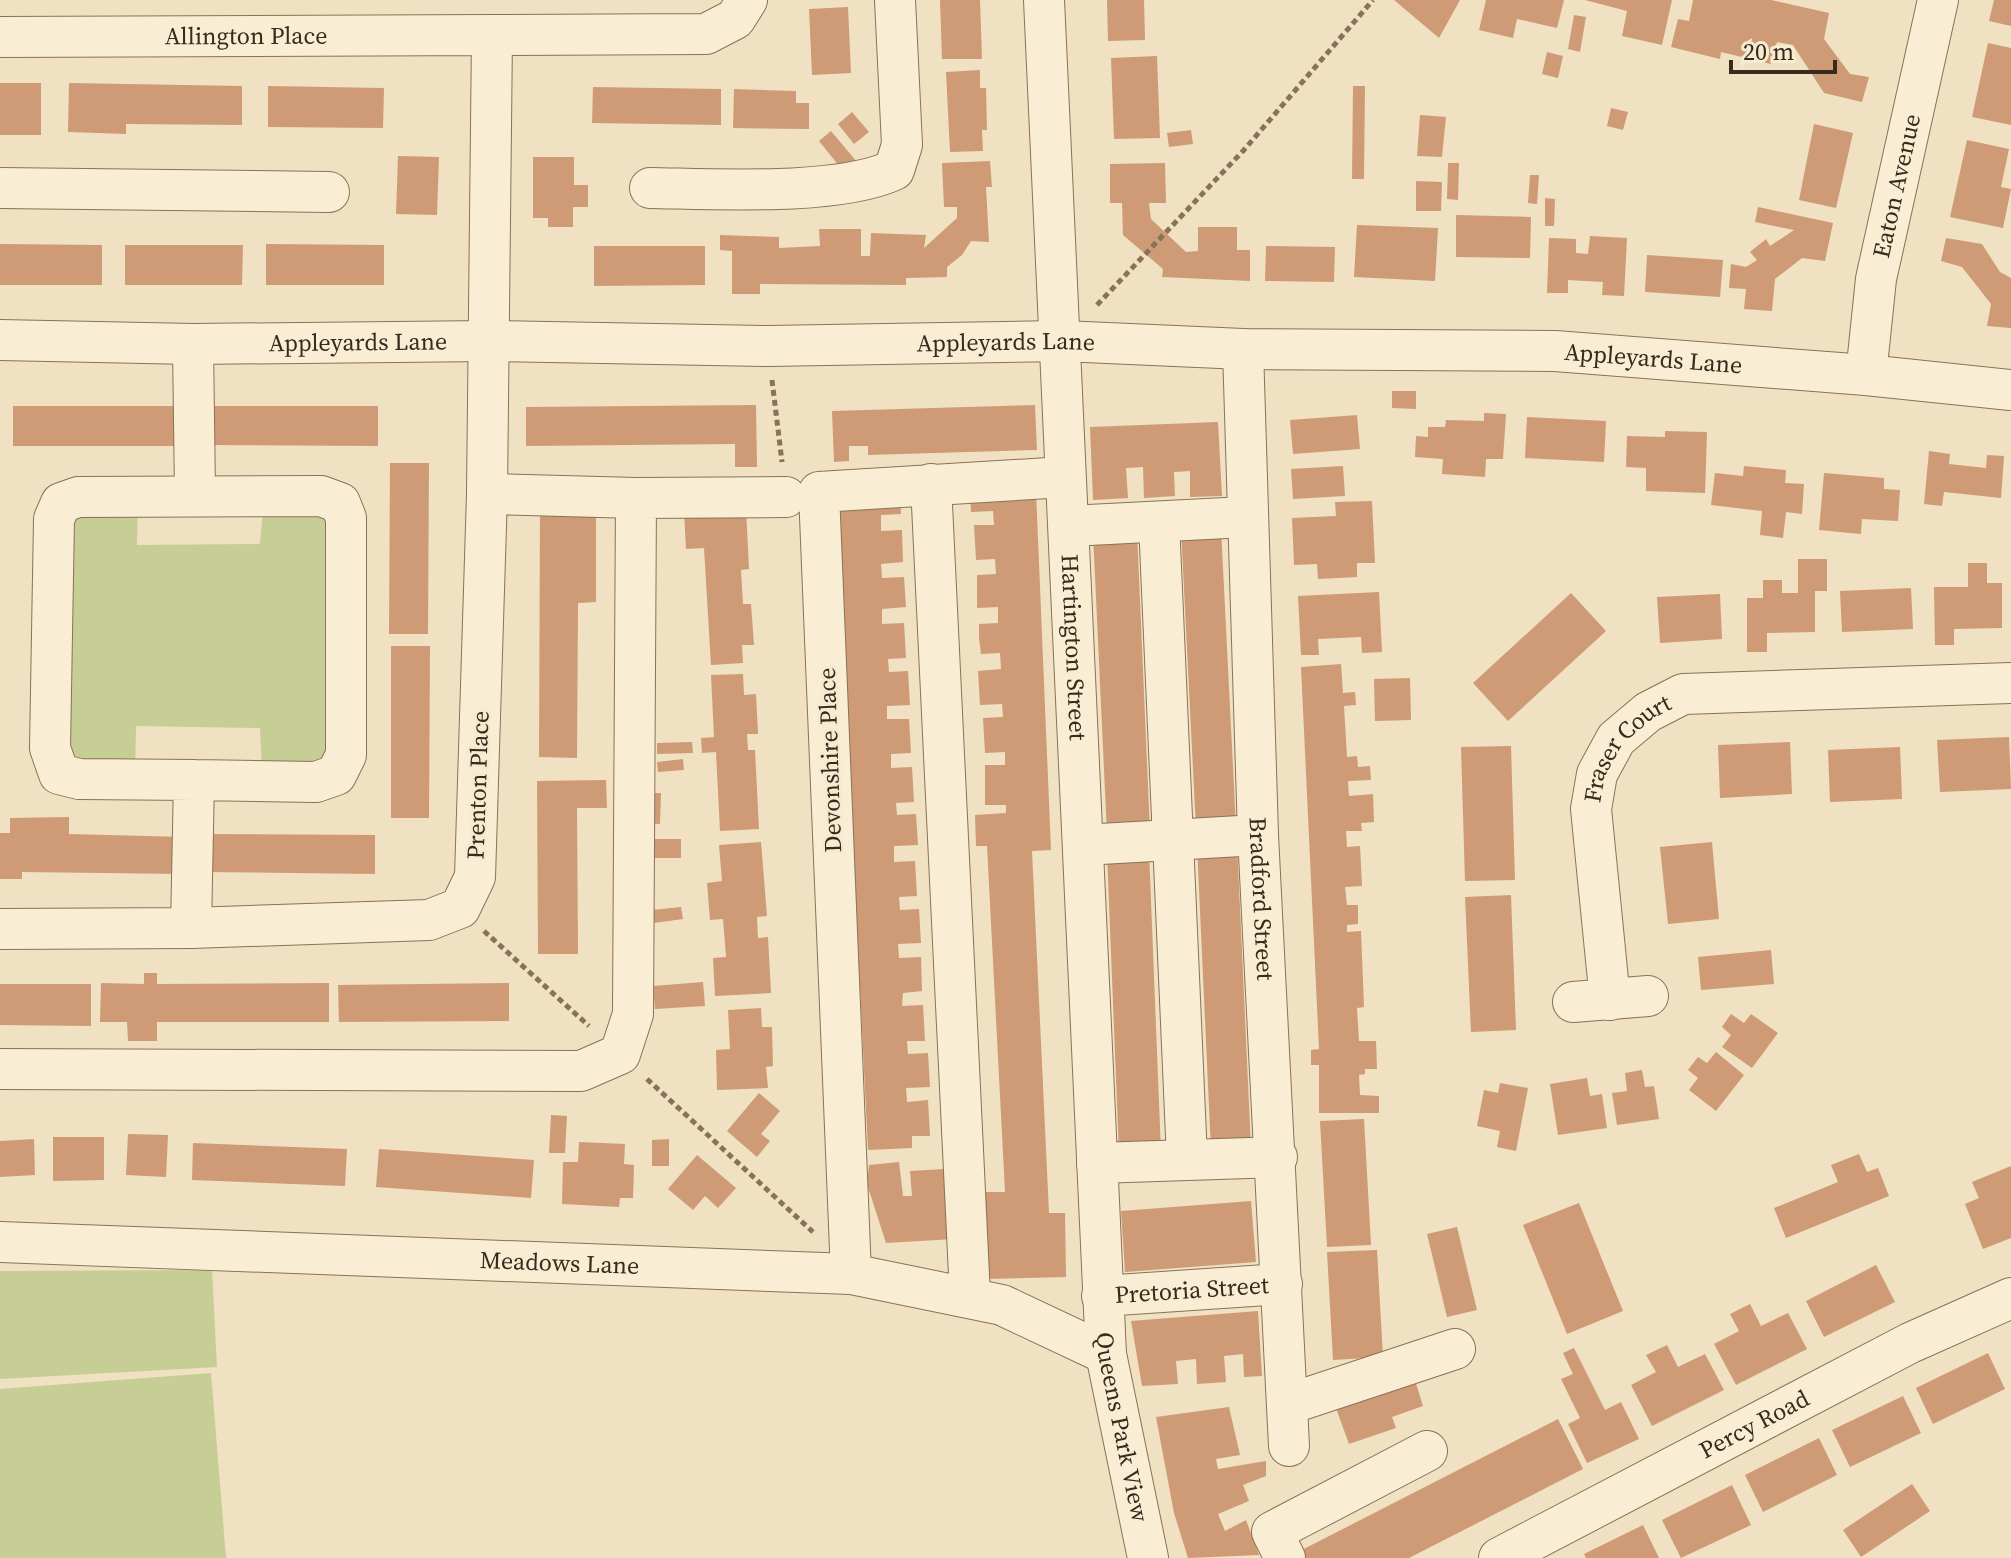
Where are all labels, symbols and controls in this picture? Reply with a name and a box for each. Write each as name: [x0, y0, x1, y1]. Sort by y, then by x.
street label: Allington Place: [165, 19, 327, 52]
scale bar: [1731, 24, 1835, 74]
text: 20 m: [1743, 35, 1794, 68]
street label: Eaton Avenue: [1864, 111, 1928, 261]
street label: Appleyards Lane: [268, 324, 447, 359]
street label: Appleyards Lane: [916, 324, 1096, 359]
street label: Appleyards Lane: [1563, 335, 1744, 381]
street label: Hartington Street: [1053, 553, 1095, 741]
street label: Devonshire Place: [810, 667, 849, 853]
street label: Fraser Court: [1575, 686, 1677, 805]
street label: Prenton Place: [458, 710, 497, 860]
street label: Bradford Street: [1241, 817, 1282, 981]
street label: Meadows Lane: [479, 1243, 640, 1282]
street label: Pretoria Street: [1114, 1268, 1270, 1311]
street label: Queens Park View: [1089, 1331, 1157, 1525]
street label: Percy Road: [1693, 1381, 1815, 1466]

